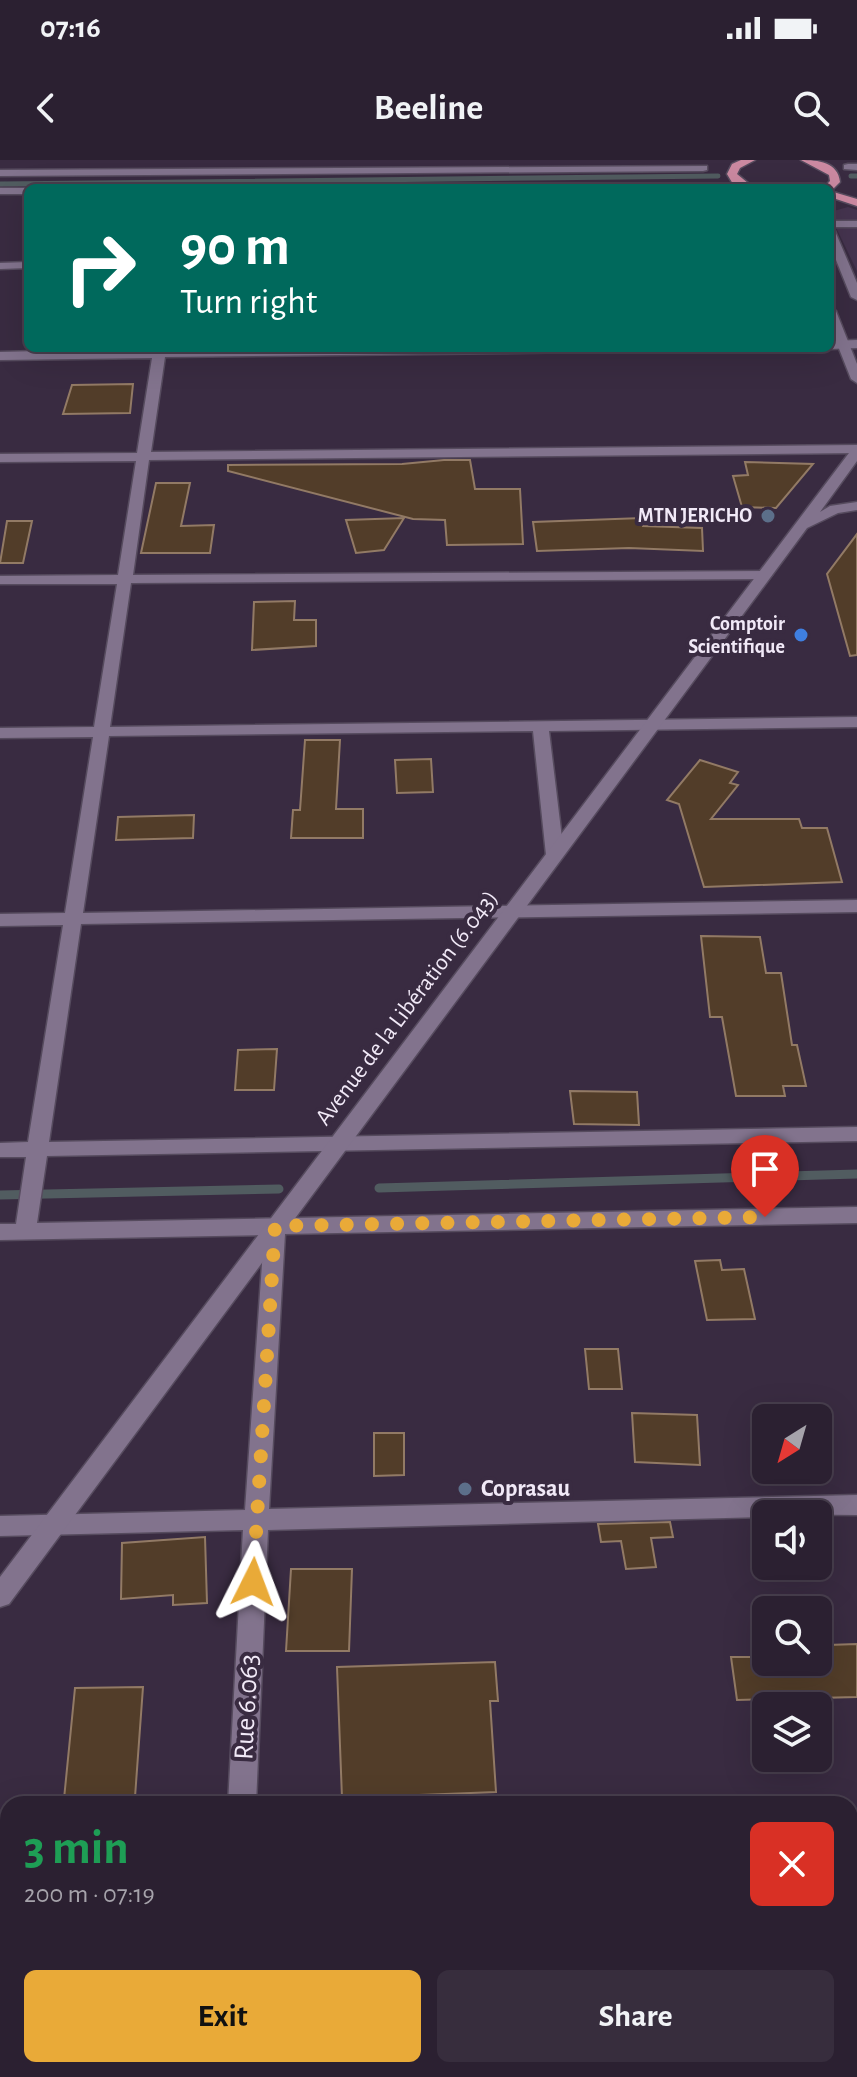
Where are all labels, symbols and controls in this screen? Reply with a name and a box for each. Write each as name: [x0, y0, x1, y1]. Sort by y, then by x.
text: 07:16: [40, 13, 101, 43]
icon: back: [24, 86, 68, 130]
icon: search: [789, 86, 833, 130]
text: Beeline: [374, 90, 483, 126]
icon: right: [48, 216, 152, 320]
text: 90 m: [180, 219, 290, 275]
text: Turn right: [180, 284, 317, 320]
place label: MTN JERICHO: [638, 506, 752, 526]
marker: MTN JERICHO: [759, 507, 777, 525]
place label: Comptoir Scientifique: [688, 614, 785, 657]
marker: Comptoir Scientifique: [792, 626, 810, 644]
street label: Avenue de la Libération (6.043): [311, 886, 503, 1130]
pin: [731, 1135, 799, 1217]
icon: arrive: [743, 1147, 787, 1191]
north arrow: [752, 1404, 832, 1484]
map controls: [752, 1404, 832, 1772]
place label: Coprasau: [481, 1477, 571, 1501]
marker: Coprasau: [456, 1480, 474, 1498]
button: sound: [752, 1500, 832, 1580]
position arrow: [211, 1540, 295, 1624]
button: search: [752, 1596, 832, 1676]
street label: Rue 6.063: [230, 1653, 264, 1761]
button: layers: [752, 1692, 832, 1772]
button: close: [750, 1822, 834, 1906]
text: 3 min: [24, 1825, 129, 1873]
text: 200 m · 07:19: [24, 1881, 155, 1907]
button: Exit: [24, 1970, 421, 2062]
button: Share: [437, 1970, 834, 2062]

